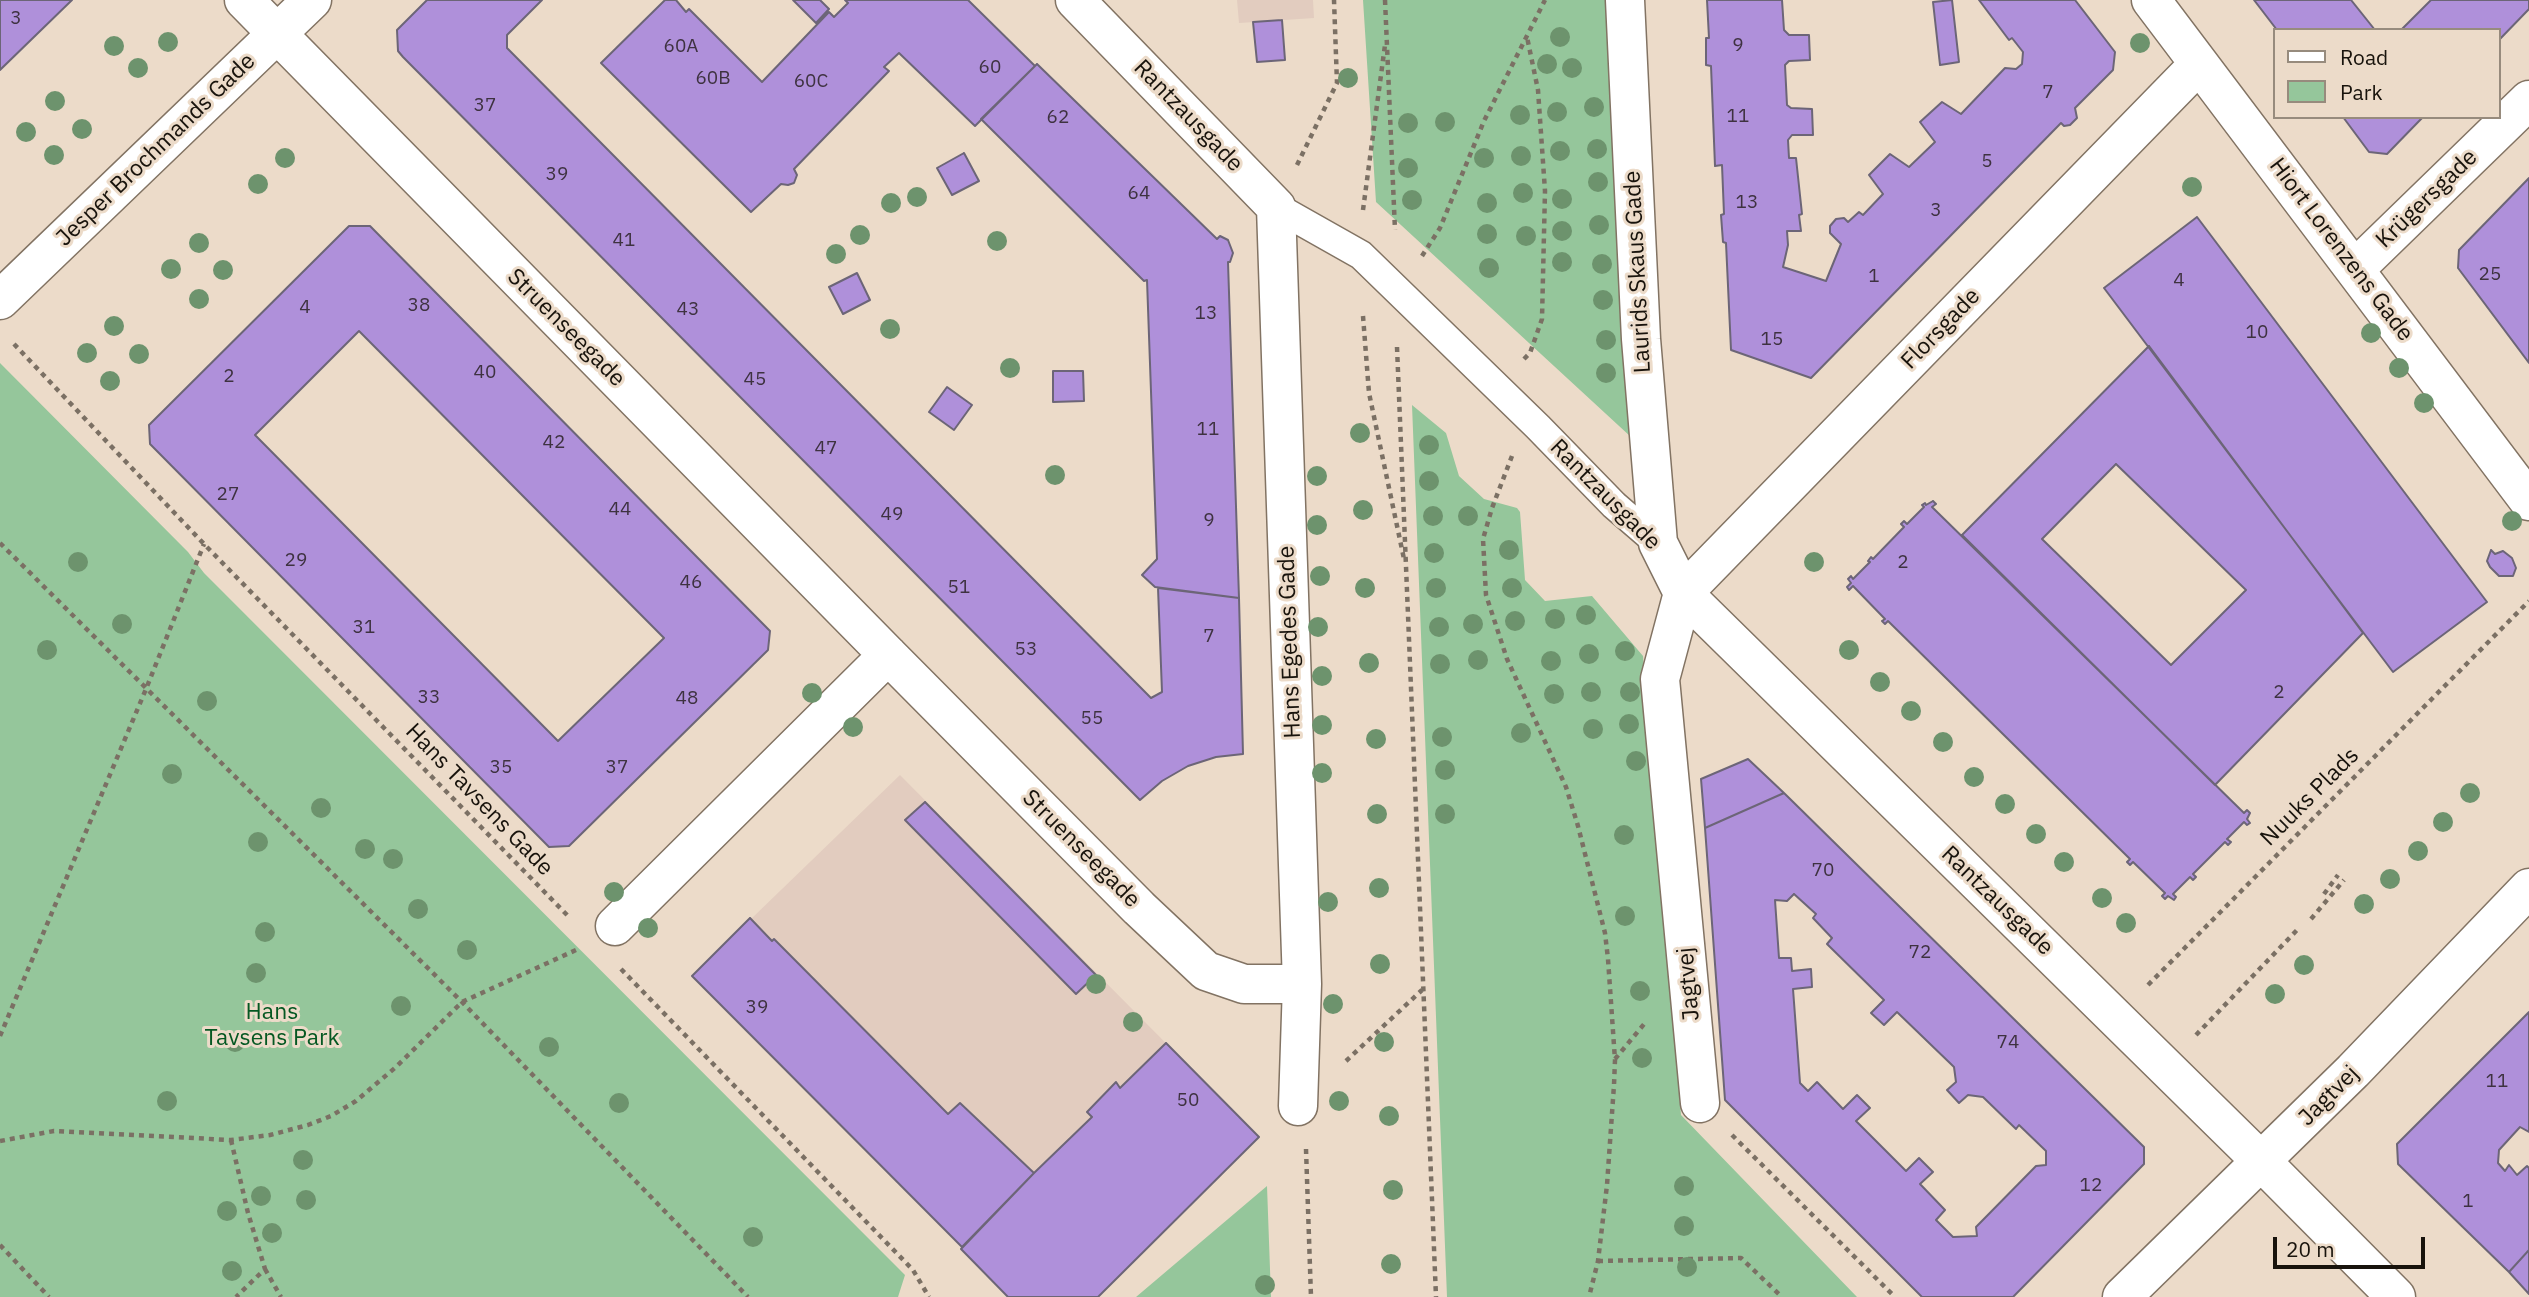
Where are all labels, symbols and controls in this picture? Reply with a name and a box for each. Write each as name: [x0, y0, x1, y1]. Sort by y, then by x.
house number: 3: [10, 8, 22, 30]
legend: [2274, 28, 2501, 119]
house number: 9: [1732, 35, 1744, 57]
house number: 60A: [664, 36, 698, 58]
text: Road: [2340, 43, 2388, 71]
street label: Jesper Brochmands Gade: [51, 48, 261, 252]
street label: Rantzausgade: [1128, 54, 1248, 178]
house number: 60: [979, 57, 1001, 79]
house number: 60B: [695, 68, 731, 90]
house number: 60C: [794, 71, 828, 93]
text: Park: [2340, 78, 2383, 106]
house number: 7: [2042, 82, 2054, 104]
house number: 37: [474, 95, 496, 117]
house number: 11: [1727, 106, 1749, 128]
house number: 62: [1047, 107, 1069, 129]
street label: Krügersgade: [2371, 144, 2483, 254]
house number: 5: [1981, 151, 1993, 173]
street label: Hiort Lorenzens Gade: [2263, 153, 2419, 347]
house number: 39: [546, 164, 568, 186]
street label: Laurids Skaus Gade: [1619, 170, 1657, 374]
house number: 64: [1128, 183, 1150, 205]
house number: 13: [1736, 192, 1758, 214]
house number: 3: [1930, 200, 1942, 222]
house number: 41: [613, 230, 635, 252]
street label: Struenseegade: [501, 263, 631, 393]
house number: 25: [2479, 264, 2501, 286]
house number: 1: [1868, 266, 1880, 288]
house number: 4: [2173, 270, 2185, 292]
street label: Florsgade: [1896, 283, 1986, 375]
house number: 38: [408, 295, 430, 317]
house number: 4: [299, 297, 311, 319]
house number: 43: [677, 299, 699, 321]
house number: 13: [1195, 303, 1217, 325]
house number: 10: [2246, 322, 2268, 344]
house number: 15: [1761, 329, 1783, 351]
house number: 40: [474, 362, 496, 384]
house number: 2: [223, 366, 235, 388]
house number: 45: [744, 369, 766, 391]
house number: 11: [1197, 419, 1219, 441]
house number: 42: [543, 432, 565, 454]
street label: Rantzausgade: [1544, 434, 1666, 556]
house number: 47: [815, 438, 837, 460]
house number: 27: [217, 484, 239, 506]
house number: 44: [609, 499, 631, 521]
house number: 49: [881, 504, 903, 526]
house number: 9: [1203, 510, 1215, 532]
street label: Hans Egedes Gade: [1273, 545, 1307, 739]
house number: 29: [285, 550, 307, 572]
house number: 2: [1897, 552, 1909, 574]
house number: 46: [680, 572, 702, 594]
house number: 51: [948, 577, 970, 599]
house number: 31: [353, 617, 375, 639]
house number: 7: [1203, 626, 1215, 648]
house number: 53: [1015, 639, 1037, 661]
house number: 2: [2273, 682, 2285, 704]
house number: 33: [418, 687, 440, 709]
house number: 48: [676, 688, 698, 710]
house number: 55: [1081, 708, 1103, 730]
street label: Hans Tavsens Gade: [399, 718, 559, 882]
street label: Nuuks Plads: [2255, 742, 2365, 852]
house number: 35: [490, 757, 512, 779]
house number: 37: [606, 757, 628, 779]
street label: Struenseegade: [1016, 784, 1146, 914]
street label: Rantzausgade: [1935, 841, 2059, 961]
house number: 70: [1812, 860, 1834, 882]
house number: 72: [1909, 942, 1931, 964]
street label: Jagtvej: [1672, 946, 1706, 1022]
house number: 39: [746, 997, 768, 1019]
park label: Hans Tavsens Park: [204, 998, 340, 1052]
house number: 74: [1997, 1032, 2019, 1054]
street label: Jagtvej: [2293, 1060, 2365, 1132]
house number: 11: [2486, 1071, 2508, 1093]
house number: 50: [1177, 1090, 1199, 1112]
house number: 12: [2080, 1175, 2102, 1197]
house number: 1: [2462, 1191, 2474, 1213]
scale bar: [2277, 1224, 2429, 1268]
text: 20 m: [2286, 1235, 2335, 1263]

